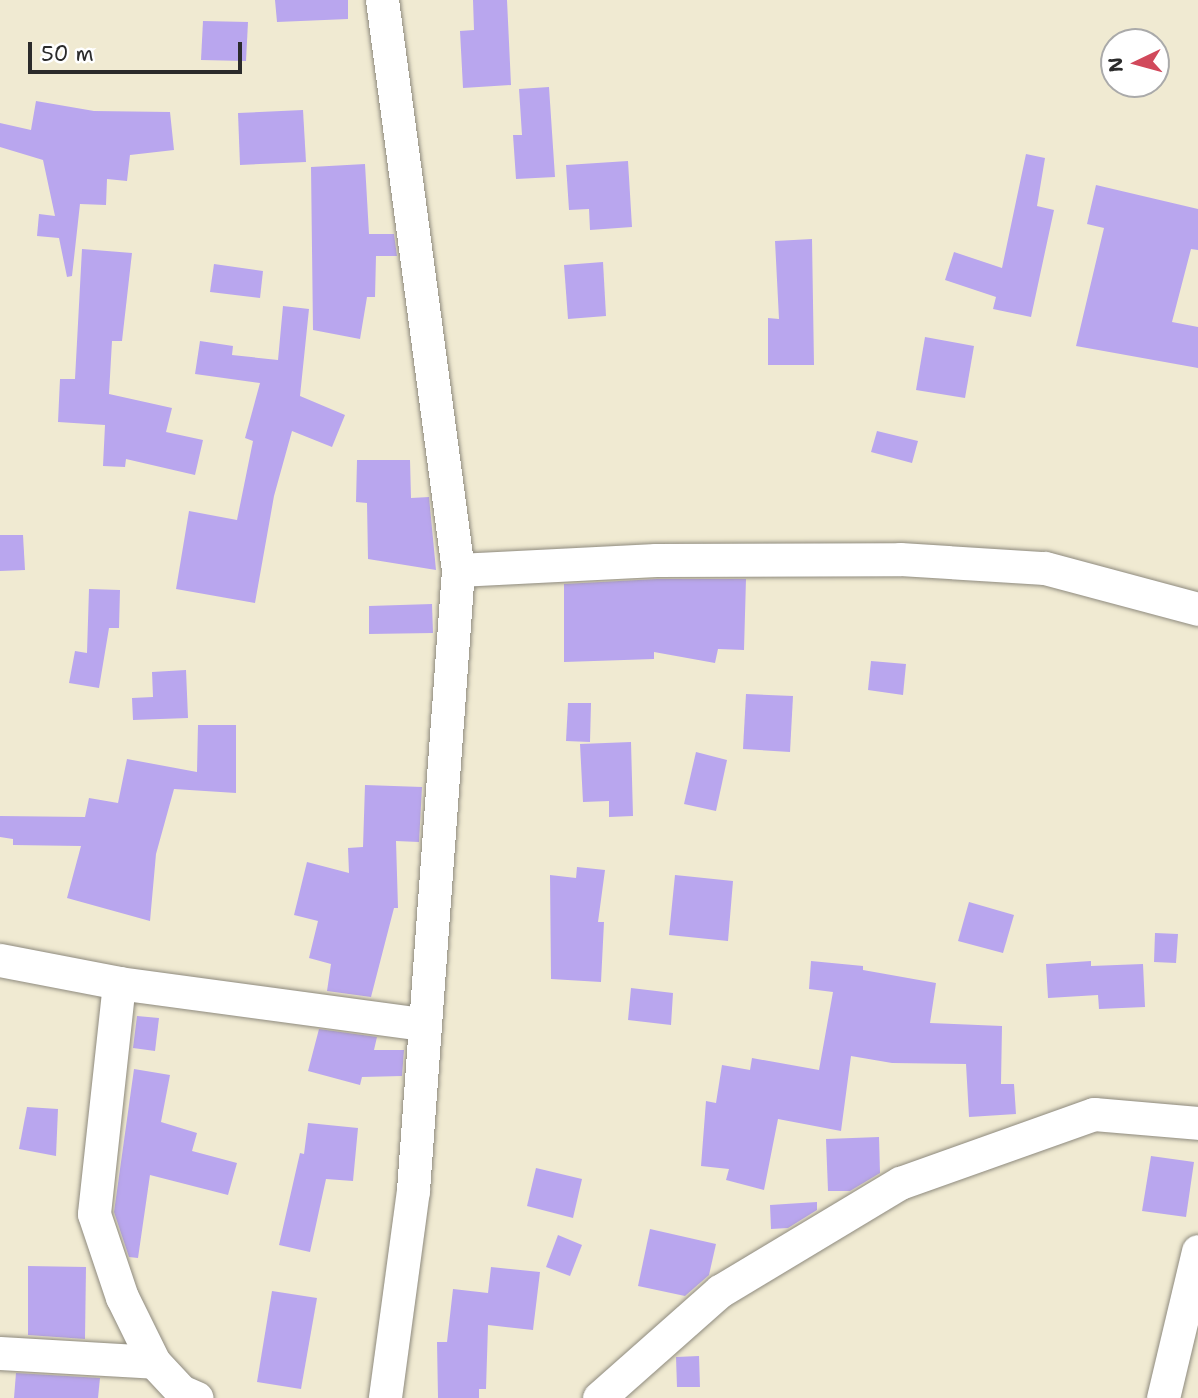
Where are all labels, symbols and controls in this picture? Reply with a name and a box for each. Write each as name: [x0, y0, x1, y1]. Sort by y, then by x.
scale bar: [32, 28, 245, 72]
north arrow: [1100, 28, 1170, 98]
text: 50 m: [41, 40, 94, 68]
text: N: [1102, 56, 1129, 73]

